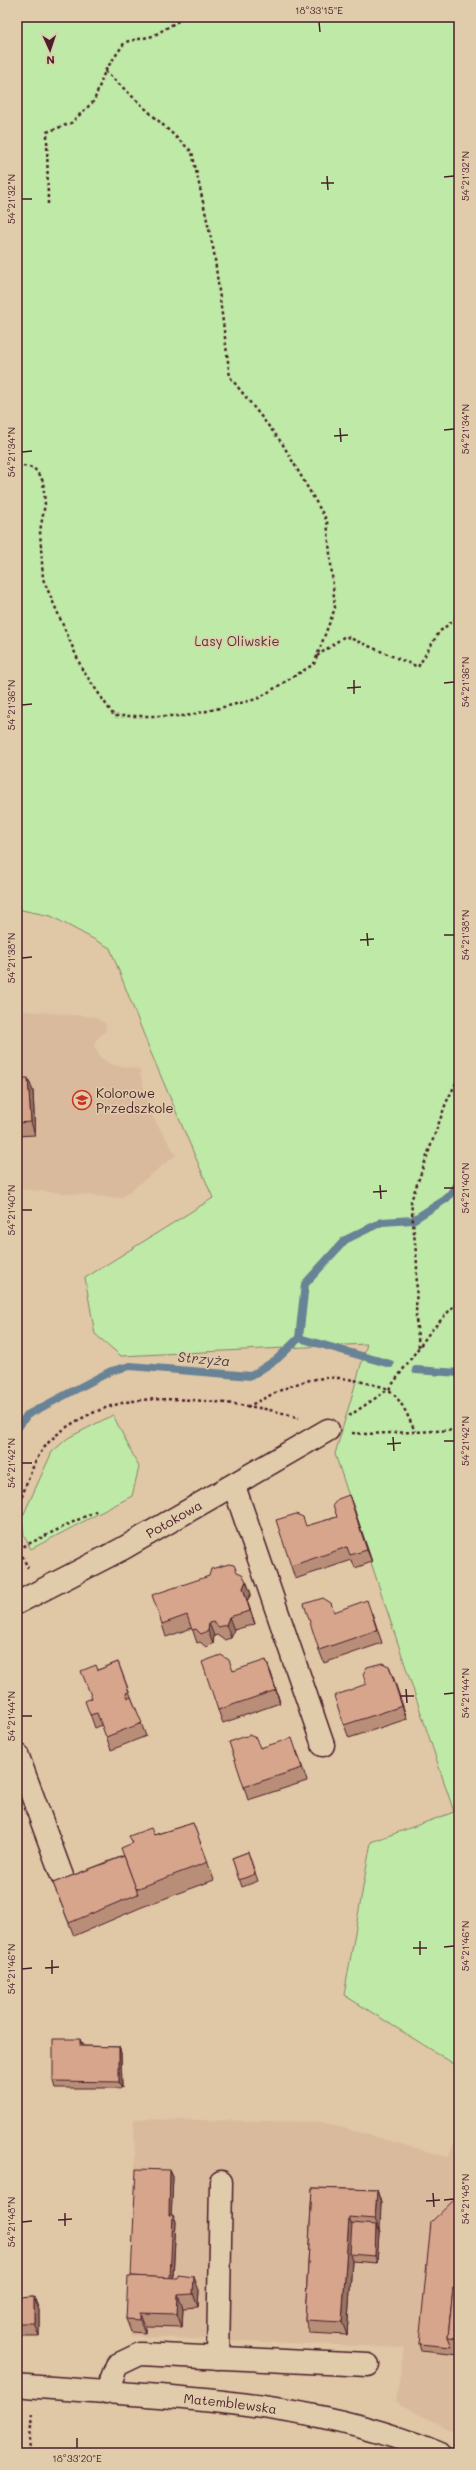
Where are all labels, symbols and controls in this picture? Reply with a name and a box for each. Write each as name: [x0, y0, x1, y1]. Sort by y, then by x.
text: 18°33'15"E: [295, 3, 343, 17]
north arrow: [30, 30, 70, 70]
text: N: [46, 53, 55, 68]
text: 54°21'32"N: [458, 151, 472, 201]
text: 54°21'32"N: [4, 174, 18, 224]
text: 54°21'34"N: [458, 404, 472, 454]
text: 54°21'34"N: [4, 427, 18, 477]
park label: Lasy Oliwskie: [194, 632, 280, 649]
text: 54°21'36"N: [458, 657, 472, 707]
text: 54°21'36"N: [4, 680, 18, 730]
text: 54°21'38"N: [458, 910, 472, 960]
text: 54°21'38"N: [4, 933, 18, 983]
place label: Kolorowe Przedszkole: [96, 1084, 173, 1116]
school or university icon: Kolorowe Przedszkole: [71, 1089, 93, 1111]
text: 54°21'40"N: [458, 1163, 472, 1213]
text: 54°21'40"N: [4, 1185, 18, 1235]
water label: Strzyża: [177, 1347, 231, 1370]
text: 54°21'42"N: [458, 1416, 472, 1466]
text: 54°21'42"N: [4, 1438, 18, 1488]
street label: Potokowa: [143, 1496, 205, 1541]
text: 54°21'44"N: [458, 1668, 472, 1718]
text: 54°21'44"N: [4, 1691, 18, 1741]
text: 54°21'46"N: [458, 1921, 472, 1971]
text: 54°21'46"N: [4, 1944, 18, 1994]
text: 54°21'48"N: [458, 2174, 472, 2224]
text: 54°21'48"N: [4, 2197, 18, 2247]
street label: Matemblewska: [183, 2389, 278, 2417]
text: 18°33'20"E: [52, 2451, 102, 2465]

